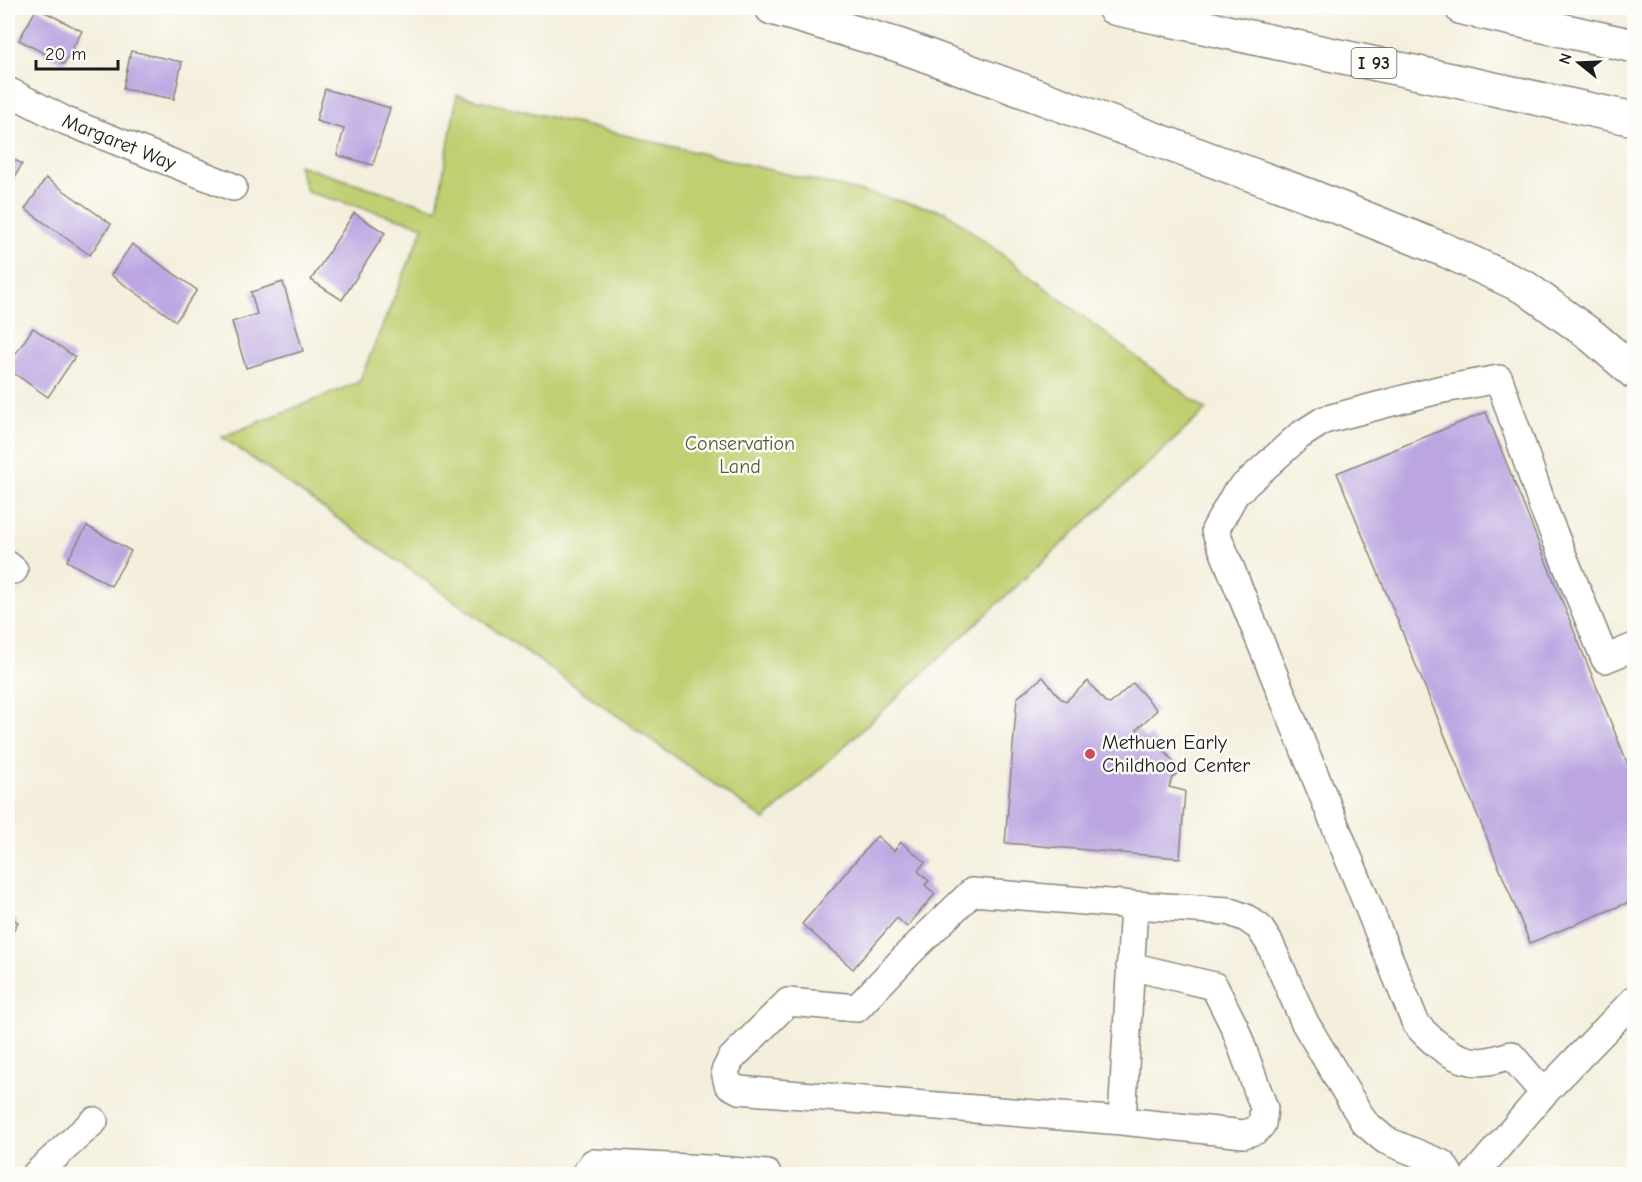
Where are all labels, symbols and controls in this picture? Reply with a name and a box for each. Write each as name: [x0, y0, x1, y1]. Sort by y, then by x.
scale bar: [36, 33, 118, 71]
north arrow: [1549, 33, 1609, 93]
text: 20 m: [45, 44, 86, 65]
road number: I 93: [1352, 48, 1396, 78]
text: N: [1556, 51, 1576, 66]
street label: Margaret Way: [59, 109, 179, 175]
park label: Conservation Land: [685, 432, 795, 478]
place label: Methuen Early Childhood Center: [1102, 731, 1250, 777]
marker: Methuen Early Childhood Center: [1083, 747, 1097, 761]

